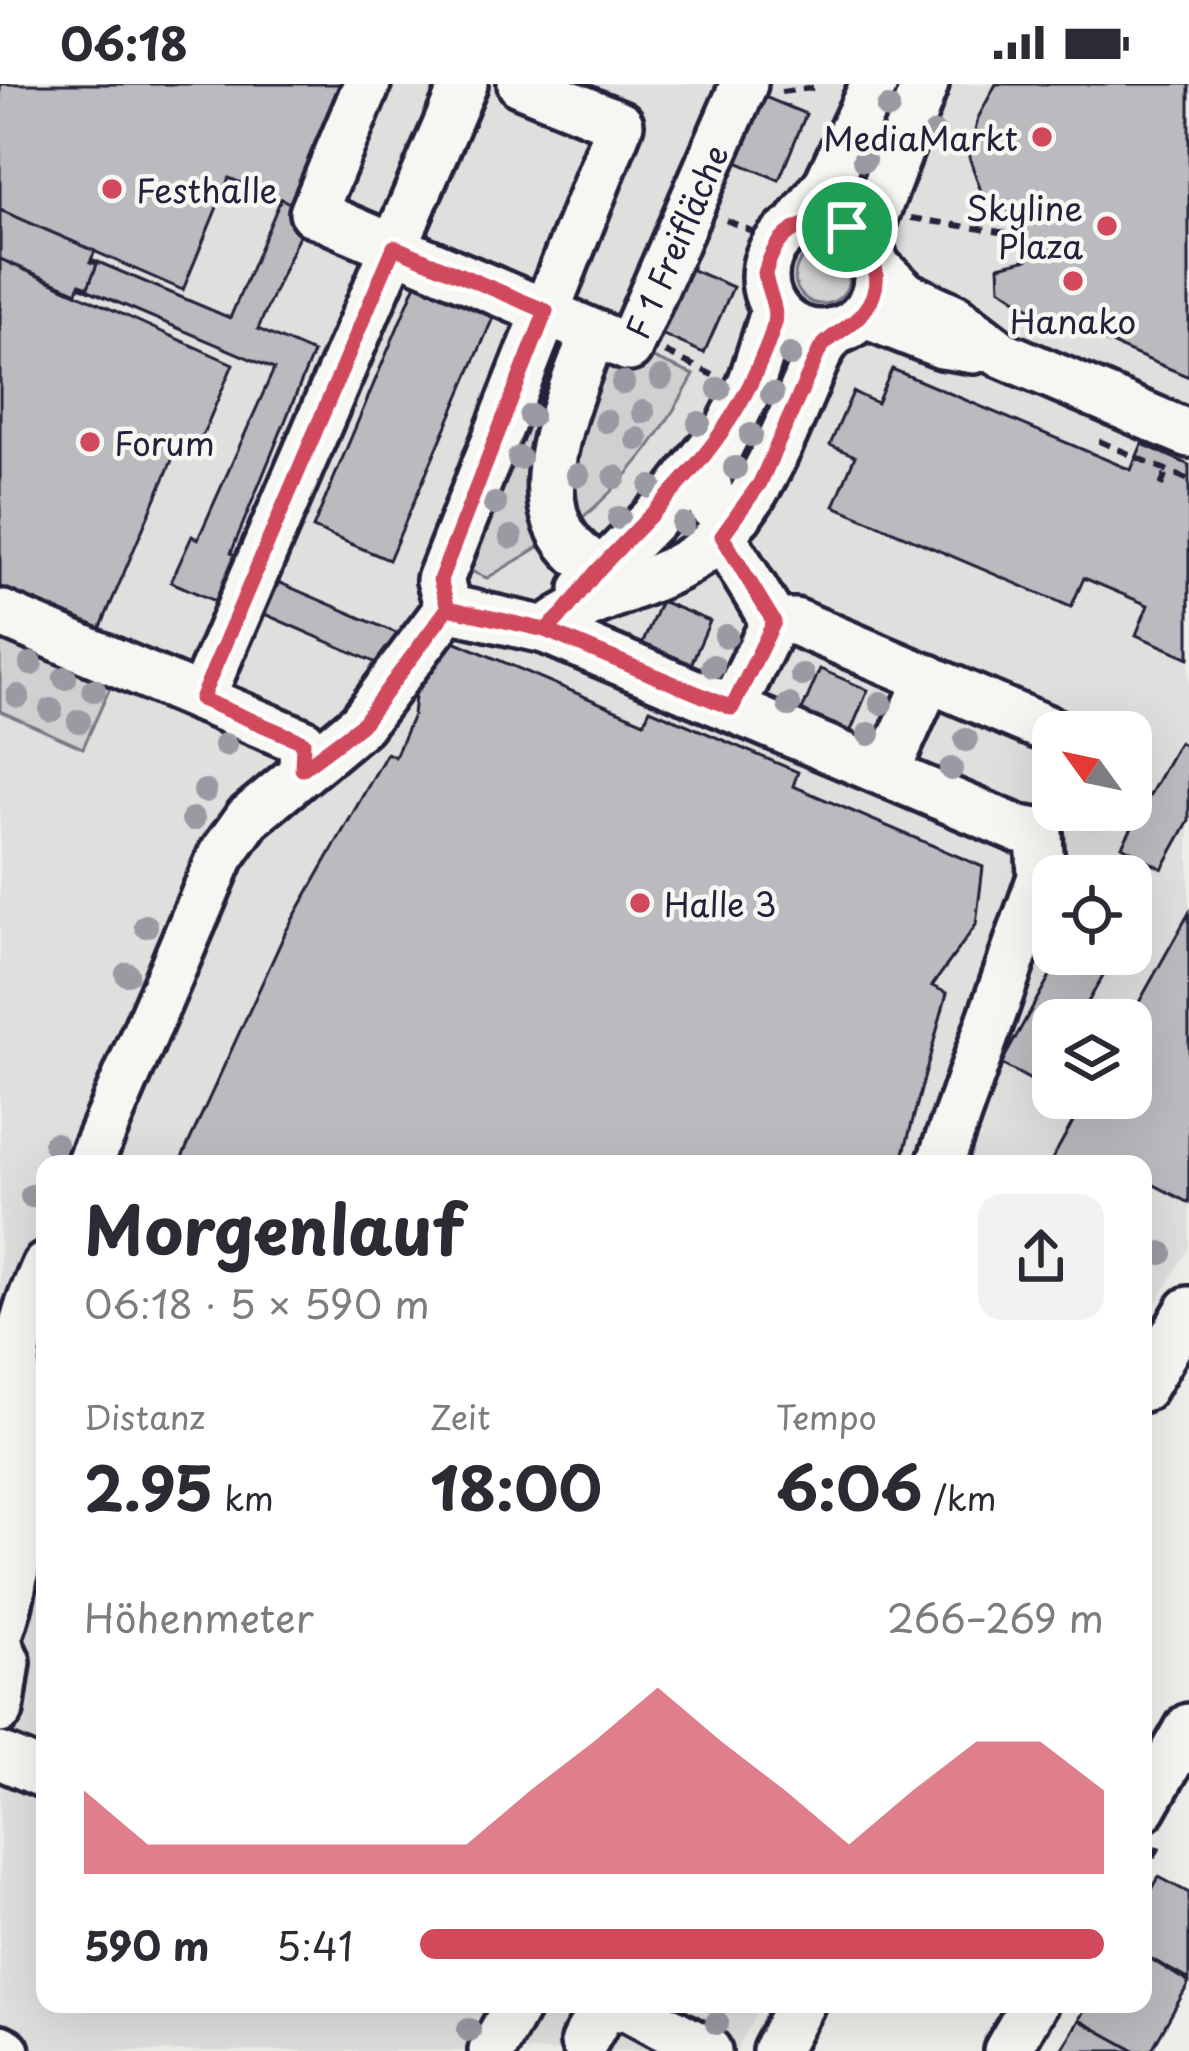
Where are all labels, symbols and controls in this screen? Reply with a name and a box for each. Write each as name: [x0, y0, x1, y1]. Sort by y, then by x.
text: 06:18: [60, 8, 188, 76]
place label: MediaMarkt: [823, 112, 1018, 162]
marker: MediaMarkt: [1029, 124, 1055, 150]
street label: F 1 Freifläche: [611, 136, 740, 346]
place label: Festhalle: [136, 164, 277, 214]
marker: Festhalle: [99, 176, 125, 202]
pin: [796, 176, 898, 278]
place label: Skyline Plaza: [966, 182, 1083, 270]
icon: arrive: [814, 194, 880, 260]
marker: Skyline Plaza: [1094, 213, 1120, 239]
marker: Hanako: [1060, 268, 1086, 294]
place label: Hanako: [1010, 295, 1136, 345]
place label: Forum: [114, 417, 215, 467]
marker: Forum: [77, 429, 103, 455]
north arrow: [1032, 711, 1152, 831]
map controls: [1032, 711, 1152, 1119]
button: locate: [1032, 855, 1152, 975]
place label: Halle 3: [664, 878, 777, 928]
marker: Halle 3: [627, 890, 653, 916]
button: layers: [1032, 999, 1152, 1119]
text: Morgenlauf: [84, 1178, 465, 1277]
button: share: [978, 1194, 1104, 1320]
text: 06:18 · 5 × 590 m: [84, 1273, 430, 1332]
text: Distanz: [84, 1391, 205, 1441]
text: Zeit: [430, 1391, 491, 1441]
text: Tempo: [776, 1391, 877, 1441]
text: 2.95: [84, 1441, 213, 1531]
text: 18:00: [430, 1441, 602, 1531]
text: 6:06: [776, 1441, 923, 1531]
text: km: [213, 1472, 274, 1522]
text: /km: [923, 1472, 996, 1522]
text: Höhenmeter: [84, 1587, 314, 1646]
text: 266–269 m: [887, 1587, 1104, 1646]
text: 590 m: [84, 1915, 209, 1974]
text: 5:41: [276, 1915, 353, 1974]

